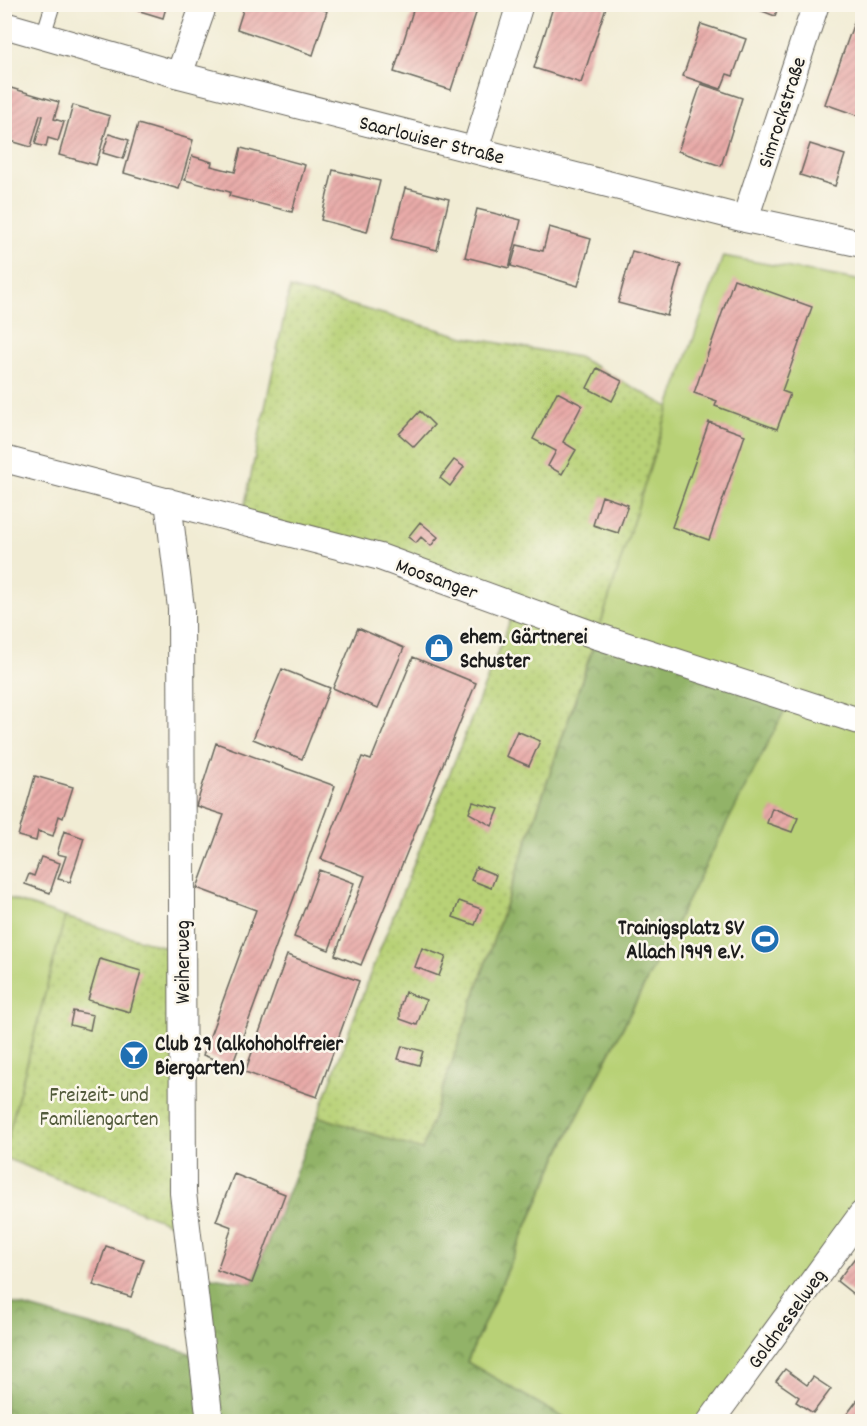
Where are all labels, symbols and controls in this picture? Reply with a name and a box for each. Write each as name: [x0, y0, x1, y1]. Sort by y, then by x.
street label: Simrockstraße: [752, 54, 816, 172]
street label: Saarlouiser Straße: [356, 109, 507, 174]
street label: Moosanger: [391, 552, 482, 610]
place label: ehem. Gärtnerei Schuster: [460, 624, 587, 678]
shop icon: ehem. Gärtnerei Schuster: [423, 632, 455, 664]
place label: Trainigsplatz SV Allach 1949 e.V.: [618, 915, 745, 969]
street label: Weiherweg: [170, 920, 200, 1004]
sports icon: Trainigsplatz SV Allach 1949 e.V.: [749, 923, 781, 955]
place label: Club 29 (alkohoholfreier Biergarten): [155, 1031, 344, 1085]
bar icon: Club 29 (alkohoholfreier Biergarten): [118, 1039, 150, 1071]
park label: Freizeit- und Familiengarten: [40, 1082, 158, 1136]
street label: Goldnesselweg: [742, 1263, 835, 1376]

